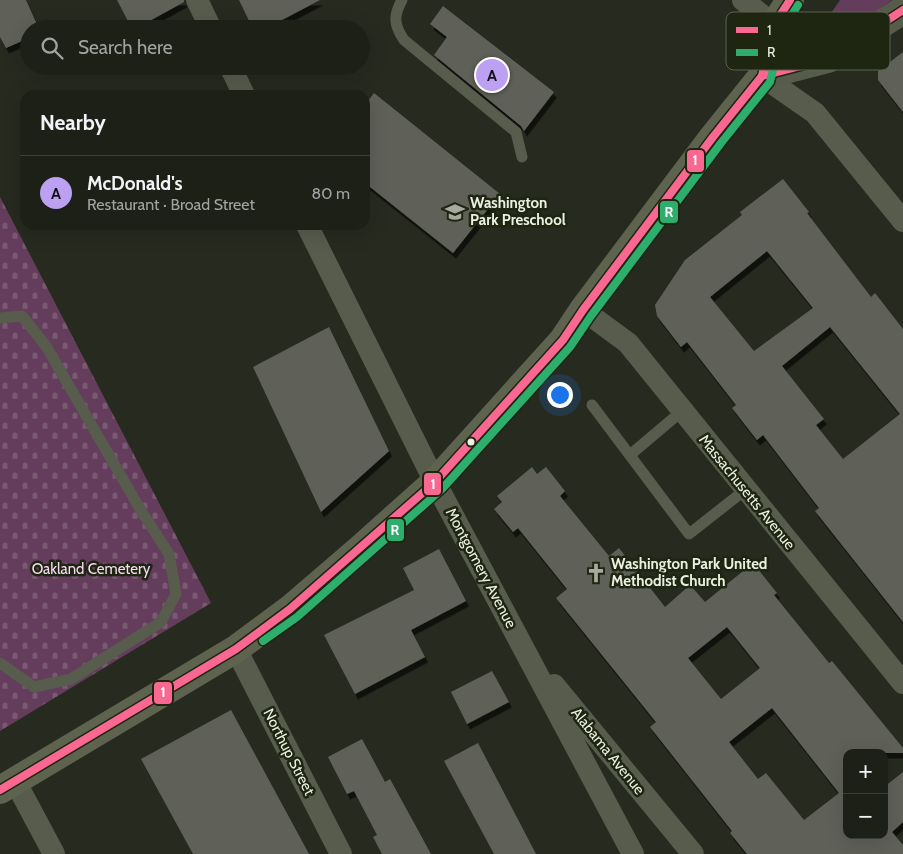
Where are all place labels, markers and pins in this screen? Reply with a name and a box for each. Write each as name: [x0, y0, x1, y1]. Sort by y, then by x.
pin: A: [476, 56, 508, 94]
place label: Washington Park Preschool: [470, 194, 566, 229]
school or university icon: Washington Park Preschool: [444, 201, 466, 223]
unlabelled marker: [466, 437, 476, 447]
place label: Washington Park United Methodist Church: [611, 555, 767, 590]
church icon: Washington Park United Methodist Church: [585, 562, 607, 584]

